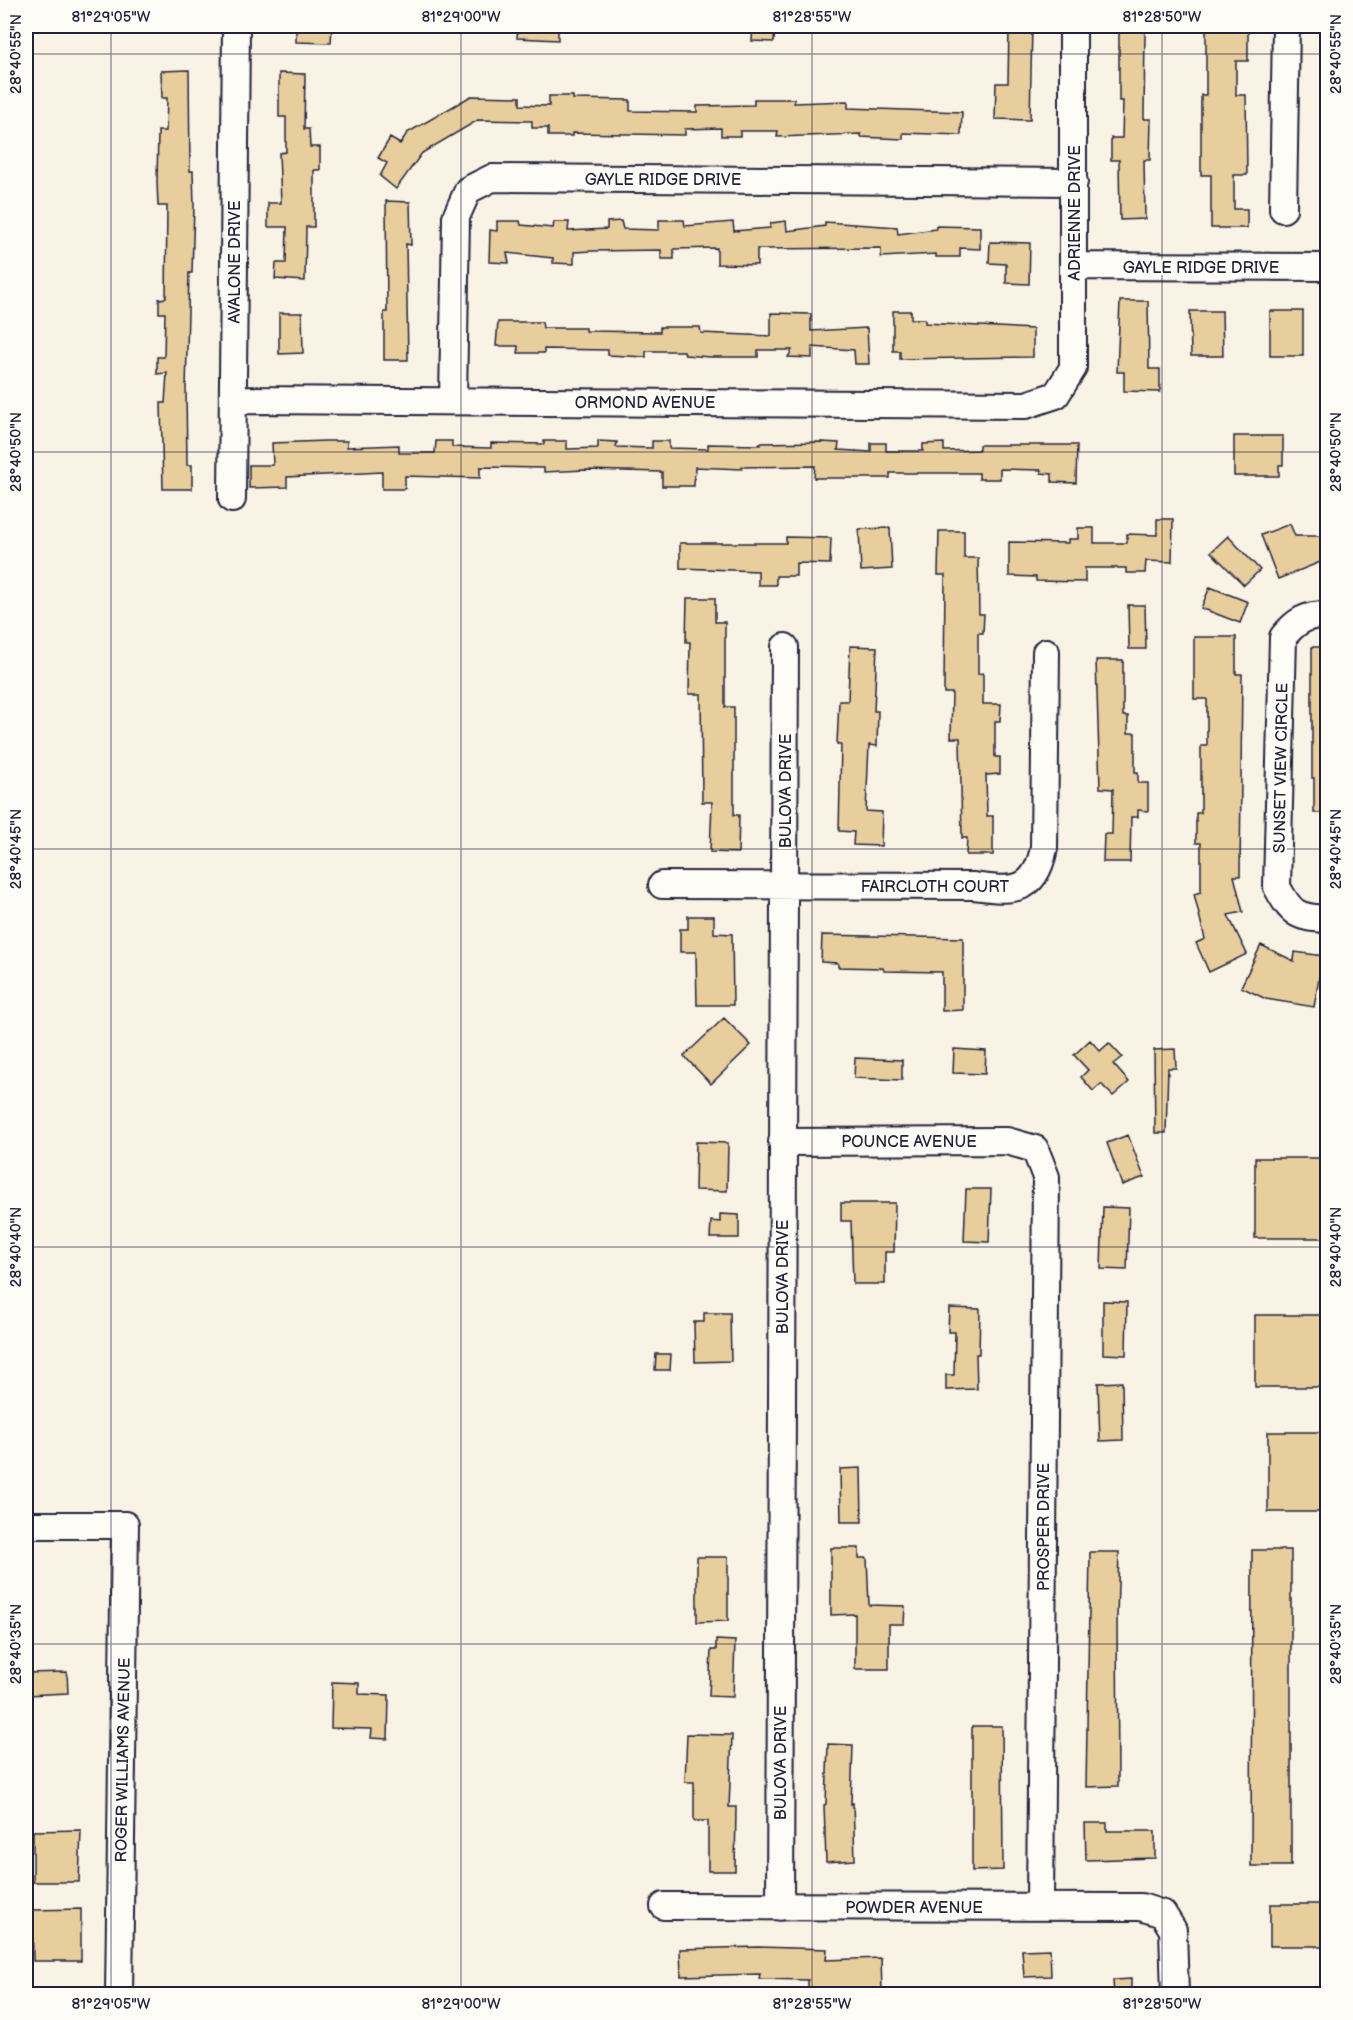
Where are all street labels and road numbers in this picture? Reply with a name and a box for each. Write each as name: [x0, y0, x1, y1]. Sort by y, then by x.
street label: ADRIENNE DRIVE: [1066, 145, 1085, 281]
street label: GAYLE RIDGE DRIVE: [585, 171, 741, 190]
street label: AVALONE DRIVE: [226, 200, 245, 324]
street label: GAYLE RIDGE DRIVE: [1123, 259, 1279, 278]
street label: ORMOND AVENUE: [575, 394, 715, 413]
street label: SUNSET VIEW CIRCLE: [1271, 683, 1292, 853]
street label: BULOVA DRIVE: [777, 734, 796, 848]
street label: FAIRCLOTH COURT: [861, 878, 1010, 897]
street label: POUNCE AVENUE: [841, 1133, 977, 1152]
street label: BULOVA DRIVE: [774, 1220, 793, 1334]
street label: PROSPER DRIVE: [1035, 1463, 1054, 1591]
street label: ROGER WILLIAMS AVENUE: [112, 1658, 135, 1862]
street label: BULOVA DRIVE: [772, 1706, 791, 1820]
street label: POWDER AVENUE: [845, 1899, 983, 1918]

